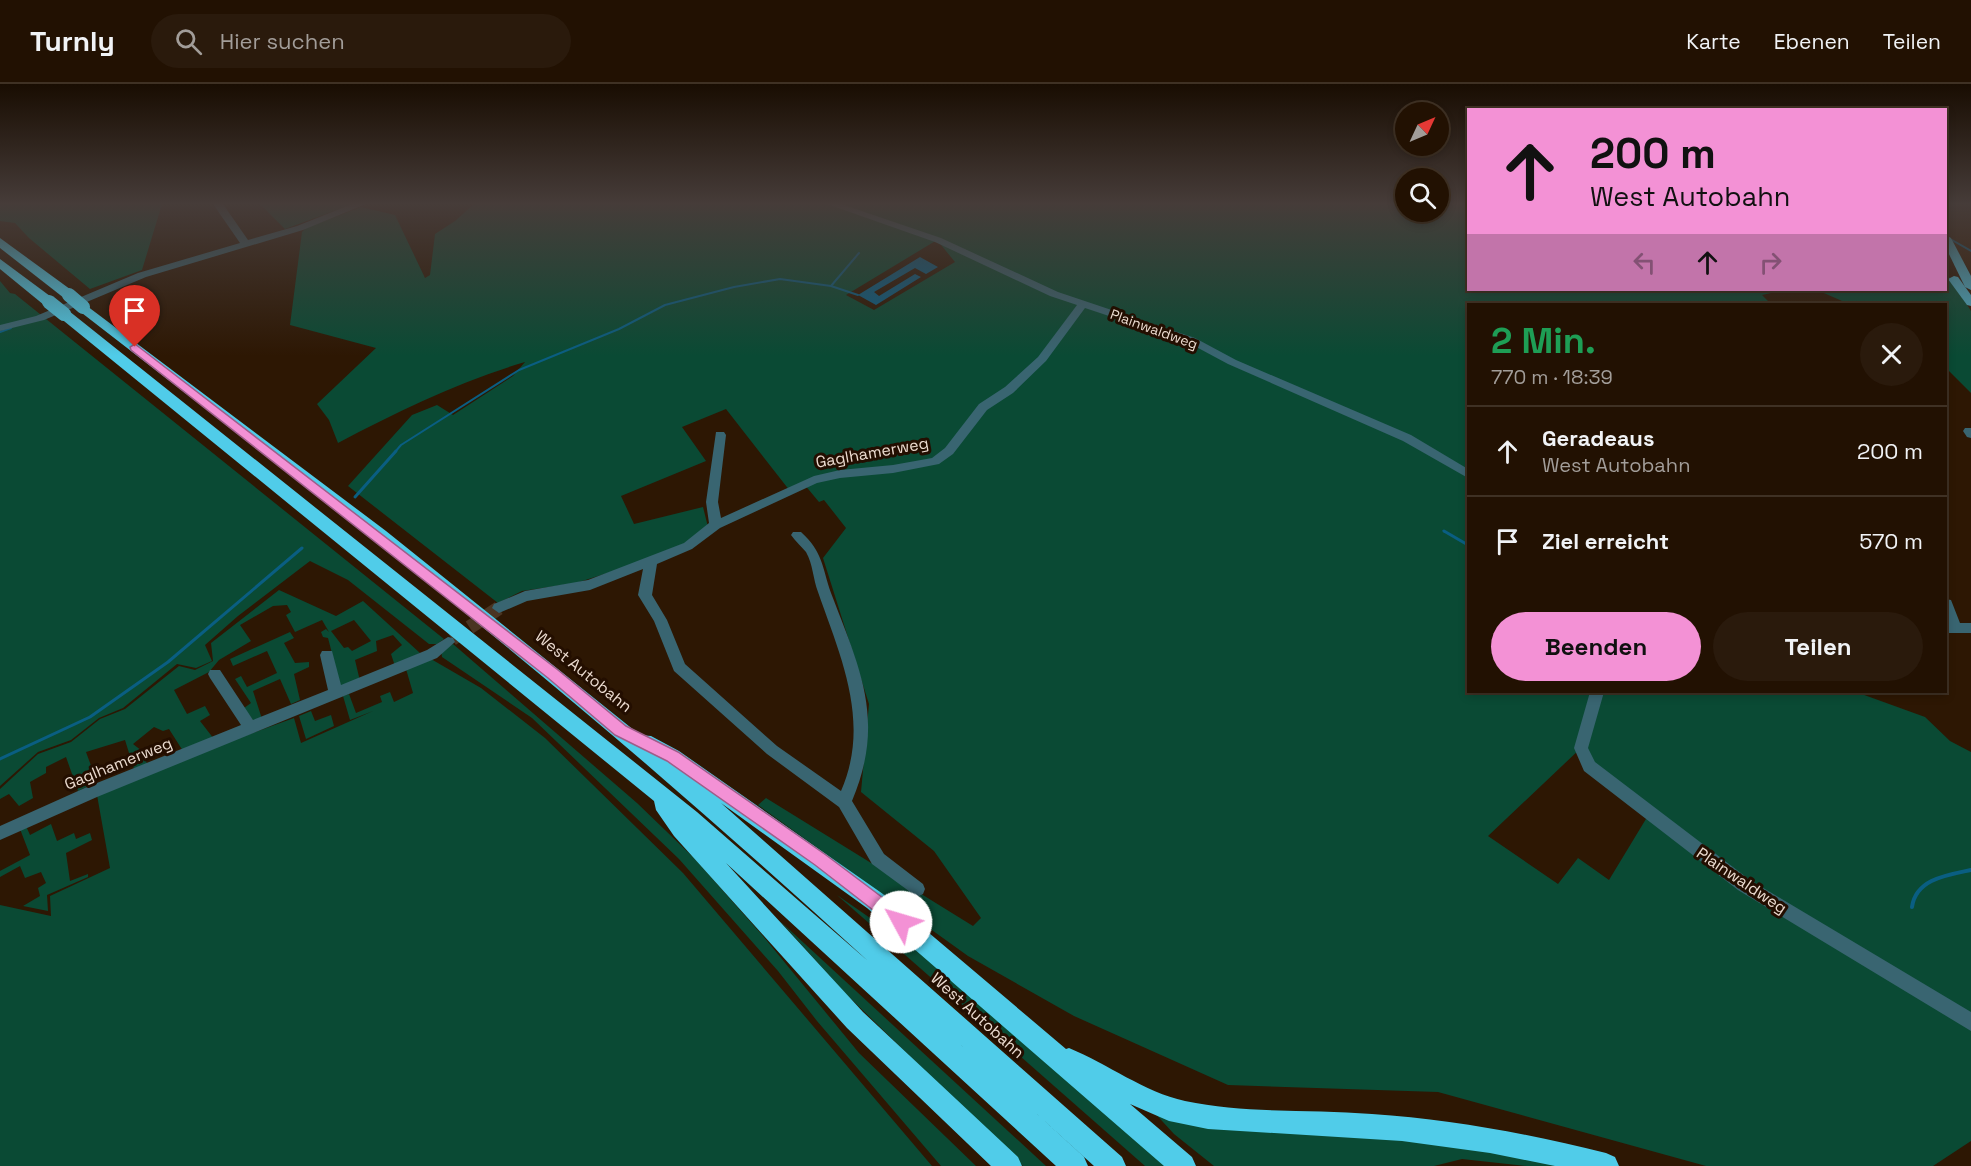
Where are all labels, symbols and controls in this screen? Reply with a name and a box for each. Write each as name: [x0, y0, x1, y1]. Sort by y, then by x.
search box: [151, 14, 571, 68]
text: Turnly: [30, 23, 115, 59]
icon: search: [172, 25, 205, 58]
text: Hier suchen: [220, 27, 345, 55]
text: Karte: [1686, 28, 1741, 55]
text: Ebenen: [1774, 28, 1850, 55]
text: Teilen: [1883, 28, 1941, 55]
north arrow: [1395, 102, 1449, 156]
map controls: [1395, 102, 1449, 222]
text: 200 m: [1590, 127, 1716, 180]
icon: ahead: [1491, 132, 1569, 210]
button: search: [1395, 168, 1449, 222]
text: West Autobahn: [1590, 179, 1790, 214]
icon: left: [1628, 246, 1661, 279]
icon: ahead: [1691, 246, 1724, 279]
icon: right: [1754, 246, 1787, 279]
pin: [109, 285, 160, 347]
icon: arrive: [118, 294, 151, 327]
street label: Plainwaldweg: [1108, 305, 1200, 353]
text: 2 Min.: [1491, 318, 1596, 364]
button: close: [1860, 323, 1923, 386]
text: 770 m · 18:39: [1491, 364, 1613, 390]
text: Geradeaus: [1542, 424, 1654, 452]
street label: Gaglhamerweg: [814, 432, 930, 473]
icon: ahead: [1491, 435, 1524, 468]
text: 200 m: [1857, 437, 1923, 465]
text: West Autobahn: [1542, 452, 1690, 478]
icon: arrive: [1491, 525, 1524, 558]
text: Ziel erreicht: [1542, 527, 1669, 555]
text: 570 m: [1859, 527, 1923, 555]
button: Beenden: [1491, 612, 1701, 681]
button: Teilen: [1713, 612, 1923, 681]
street label: West Autobahn: [531, 626, 636, 717]
street label: Gaglhamerweg: [61, 732, 175, 795]
street label: Plainwaldweg: [1692, 842, 1791, 918]
position arrow: [869, 890, 933, 954]
street label: West Autobahn: [927, 968, 1029, 1063]

